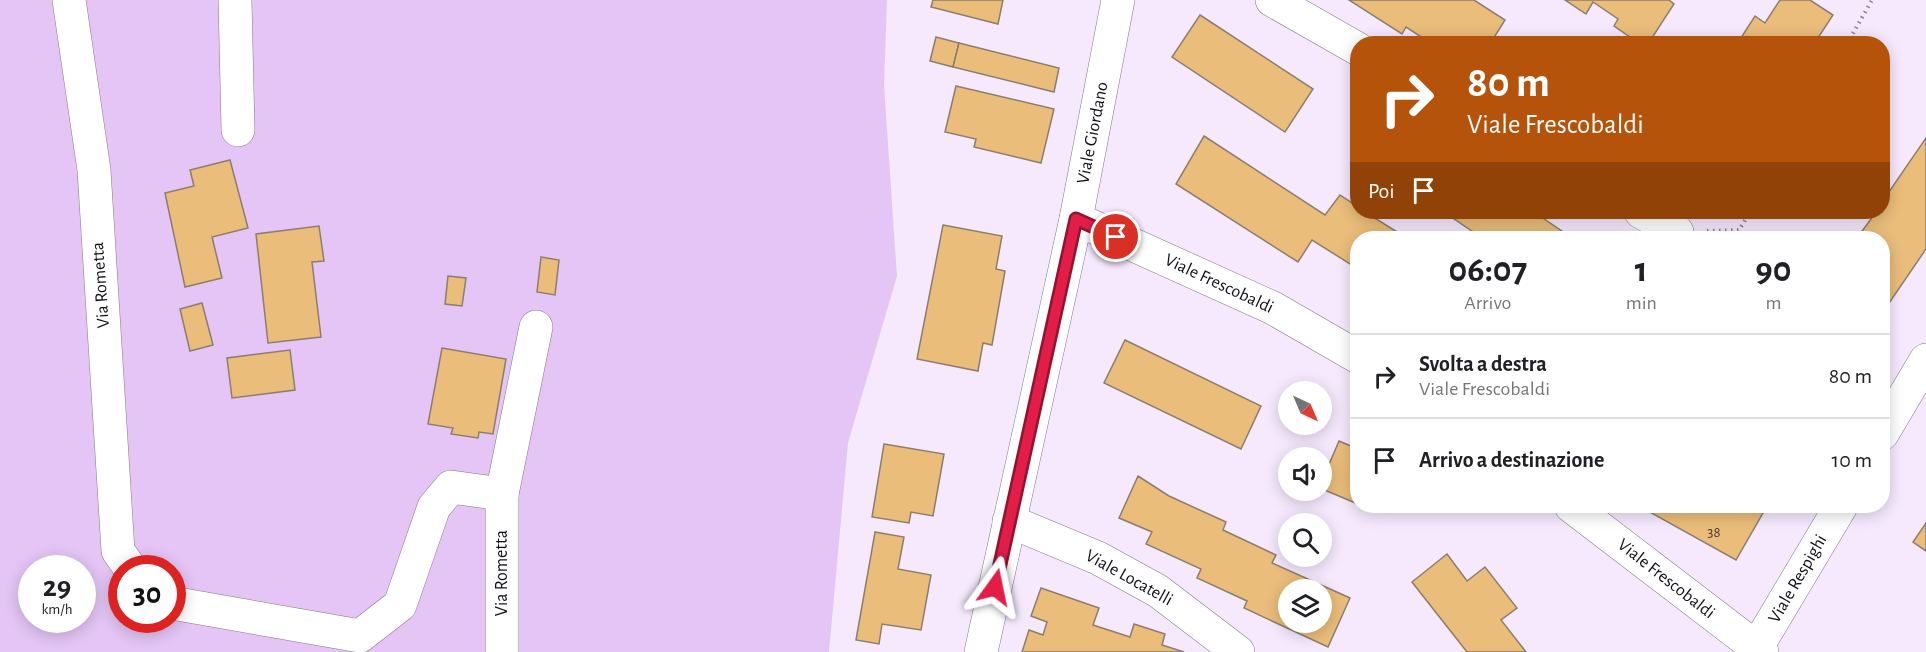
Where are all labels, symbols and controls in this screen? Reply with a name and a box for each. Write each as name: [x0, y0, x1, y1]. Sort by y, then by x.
icon: right: [1368, 60, 1446, 138]
text: 80 m: [1467, 62, 1550, 104]
street label: Viale Giordano: [1074, 80, 1112, 186]
text: Viale Frescobaldi: [1467, 111, 1644, 138]
icon: arrive: [1407, 174, 1440, 207]
text: Poi: [1368, 180, 1395, 202]
pin: [1090, 211, 1141, 262]
icon: arrive: [1099, 220, 1132, 253]
street label: Via Rometta: [89, 241, 113, 329]
street label: Viale Frescobaldi: [1162, 251, 1276, 317]
text: 06:07: [1448, 252, 1527, 288]
text: 1: [1635, 252, 1648, 288]
text: 90: [1755, 252, 1791, 288]
text: Arrivo: [1464, 293, 1511, 313]
text: min: [1626, 293, 1657, 313]
text: m: [1765, 293, 1781, 313]
text: Svolta a destra: [1419, 353, 1547, 375]
icon: right: [1368, 360, 1401, 393]
text: 80 m: [1829, 365, 1872, 387]
text: Viale Frescobaldi: [1419, 379, 1550, 399]
north arrow: [1278, 381, 1332, 435]
map controls: [1278, 381, 1332, 633]
icon: arrive: [1368, 444, 1401, 477]
button: sound: [1278, 447, 1332, 501]
text: Arrivo a destinazione: [1419, 449, 1604, 471]
text: 10 m: [1832, 449, 1872, 471]
button: search: [1278, 513, 1332, 567]
house number: 38: [1707, 525, 1721, 540]
street label: Via Rometta: [493, 530, 511, 616]
street label: Viale Respighi: [1765, 532, 1831, 626]
street label: Viale Frescobaldi: [1614, 536, 1718, 622]
street label: Viale Locatelli: [1082, 547, 1176, 609]
speed limit sign: 30: [108, 555, 186, 633]
position arrow: [963, 555, 1027, 619]
text: 29: [43, 572, 71, 602]
button: layers: [1278, 579, 1332, 633]
text: km/h: [42, 602, 72, 617]

